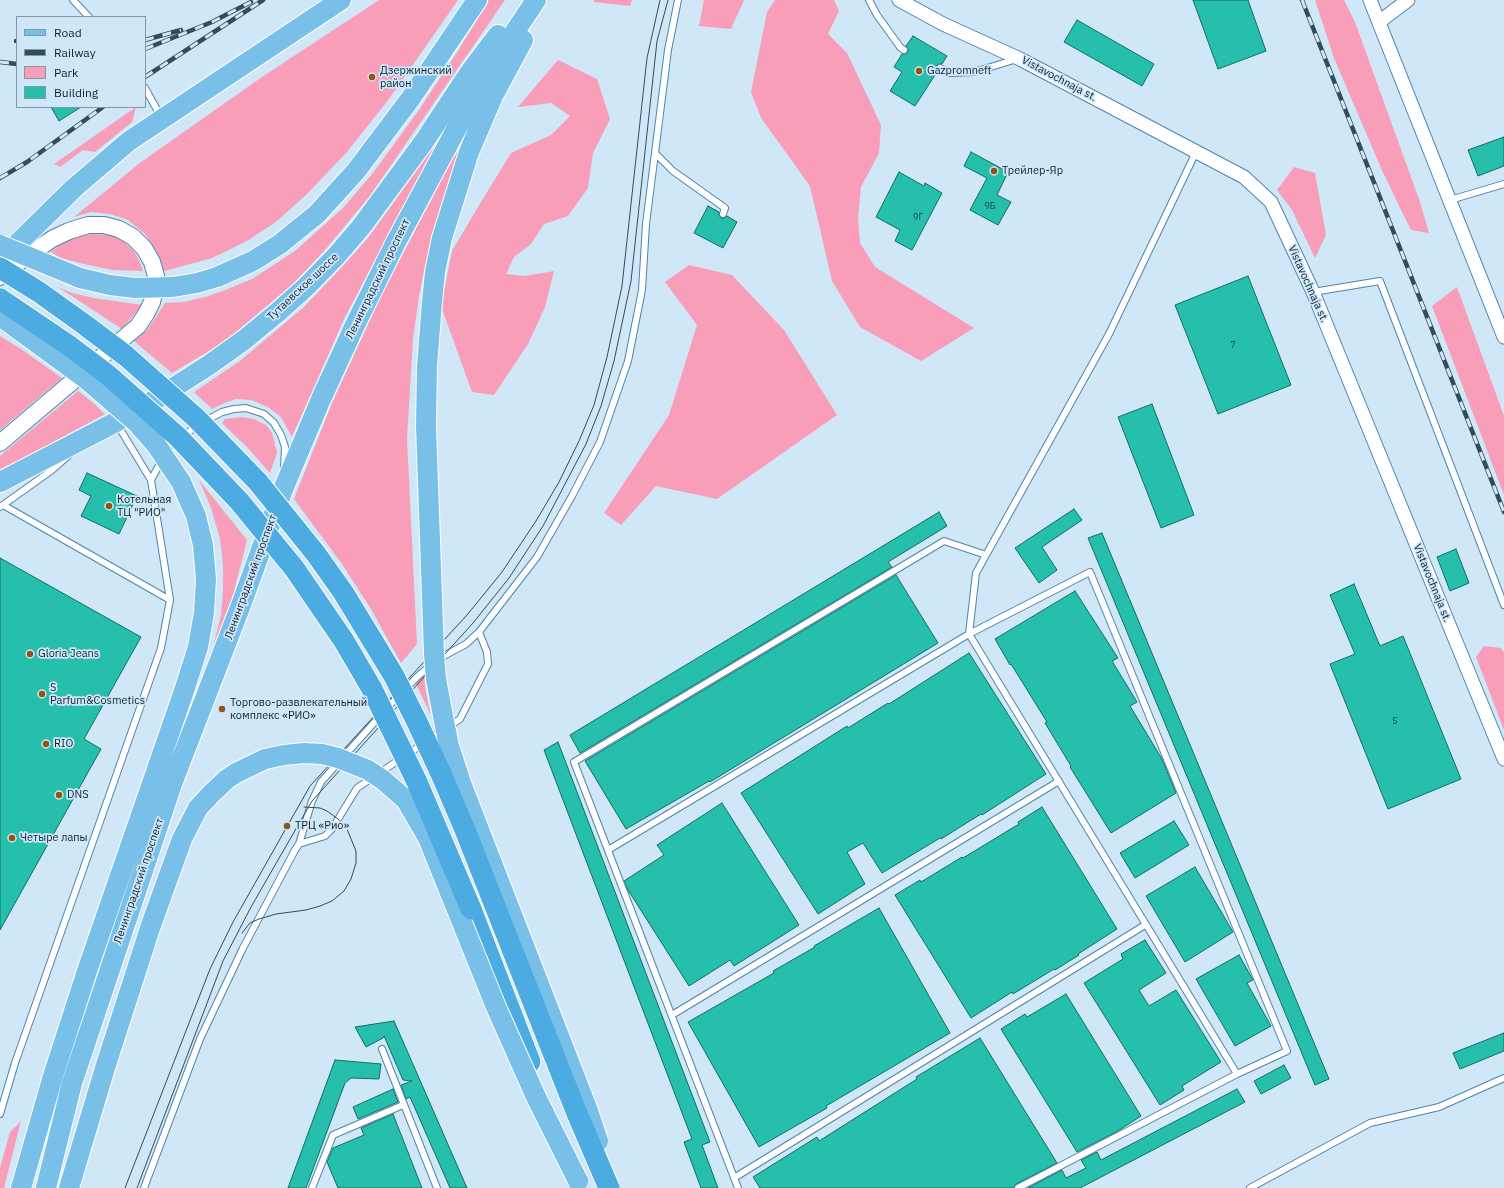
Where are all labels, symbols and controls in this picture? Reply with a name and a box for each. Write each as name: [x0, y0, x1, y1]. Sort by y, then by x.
legend: [16, 16, 146, 108]
text: Road: [54, 25, 82, 40]
text: Railway: [54, 45, 96, 60]
street label: Vistavochnaja st.: [1019, 54, 1099, 104]
place label: Дзержинский район: [380, 64, 452, 90]
place label: Gazpromneft: [927, 64, 991, 78]
text: Park: [54, 65, 78, 80]
marker: Gazpromneft: [914, 66, 924, 76]
marker: Дзержинский район: [367, 72, 377, 82]
text: Building: [54, 85, 98, 100]
place label: Трейлер-Яр: [1002, 164, 1063, 178]
marker: Трейлер-Яр: [989, 166, 999, 176]
house number: 9Б: [984, 201, 996, 211]
house number: 9Г: [913, 212, 923, 222]
street label: Ленинградский проспект: [343, 217, 413, 341]
street label: Vistavochnaja st.: [1285, 243, 1331, 325]
street label: Тутаевское шоссе: [265, 251, 341, 323]
house number: 7: [1230, 340, 1236, 350]
place label: Котельная ТЦ "РИО": [117, 493, 171, 519]
marker: Котельная ТЦ "РИО": [104, 501, 114, 511]
street label: Ленинградский проспект: [222, 513, 280, 641]
street label: Vistavochnaja st.: [1410, 542, 1454, 624]
place label: Gloria Jeans: [38, 647, 99, 661]
marker: Gloria Jeans: [25, 649, 35, 659]
place label: S Parfum&Cosmetics: [50, 681, 145, 707]
marker: S Parfum&Cosmetics: [37, 689, 47, 699]
place label: Торгово-развлекательный комплекс «РИО»: [230, 696, 367, 722]
marker: Торгово-развлекательный комплекс «РИО»: [217, 704, 227, 714]
house number: 5: [1392, 716, 1398, 726]
place label: RIO: [54, 737, 73, 751]
marker: RIO: [41, 739, 51, 749]
place label: DNS: [67, 788, 89, 802]
marker: DNS: [54, 790, 64, 800]
street label: Ленинградский проспект: [111, 816, 167, 946]
place label: ТРЦ «Рио»: [295, 819, 349, 833]
marker: ТРЦ «Рио»: [282, 821, 292, 831]
place label: Четыре лапы: [20, 831, 88, 845]
marker: Четыре лапы: [7, 833, 17, 843]

